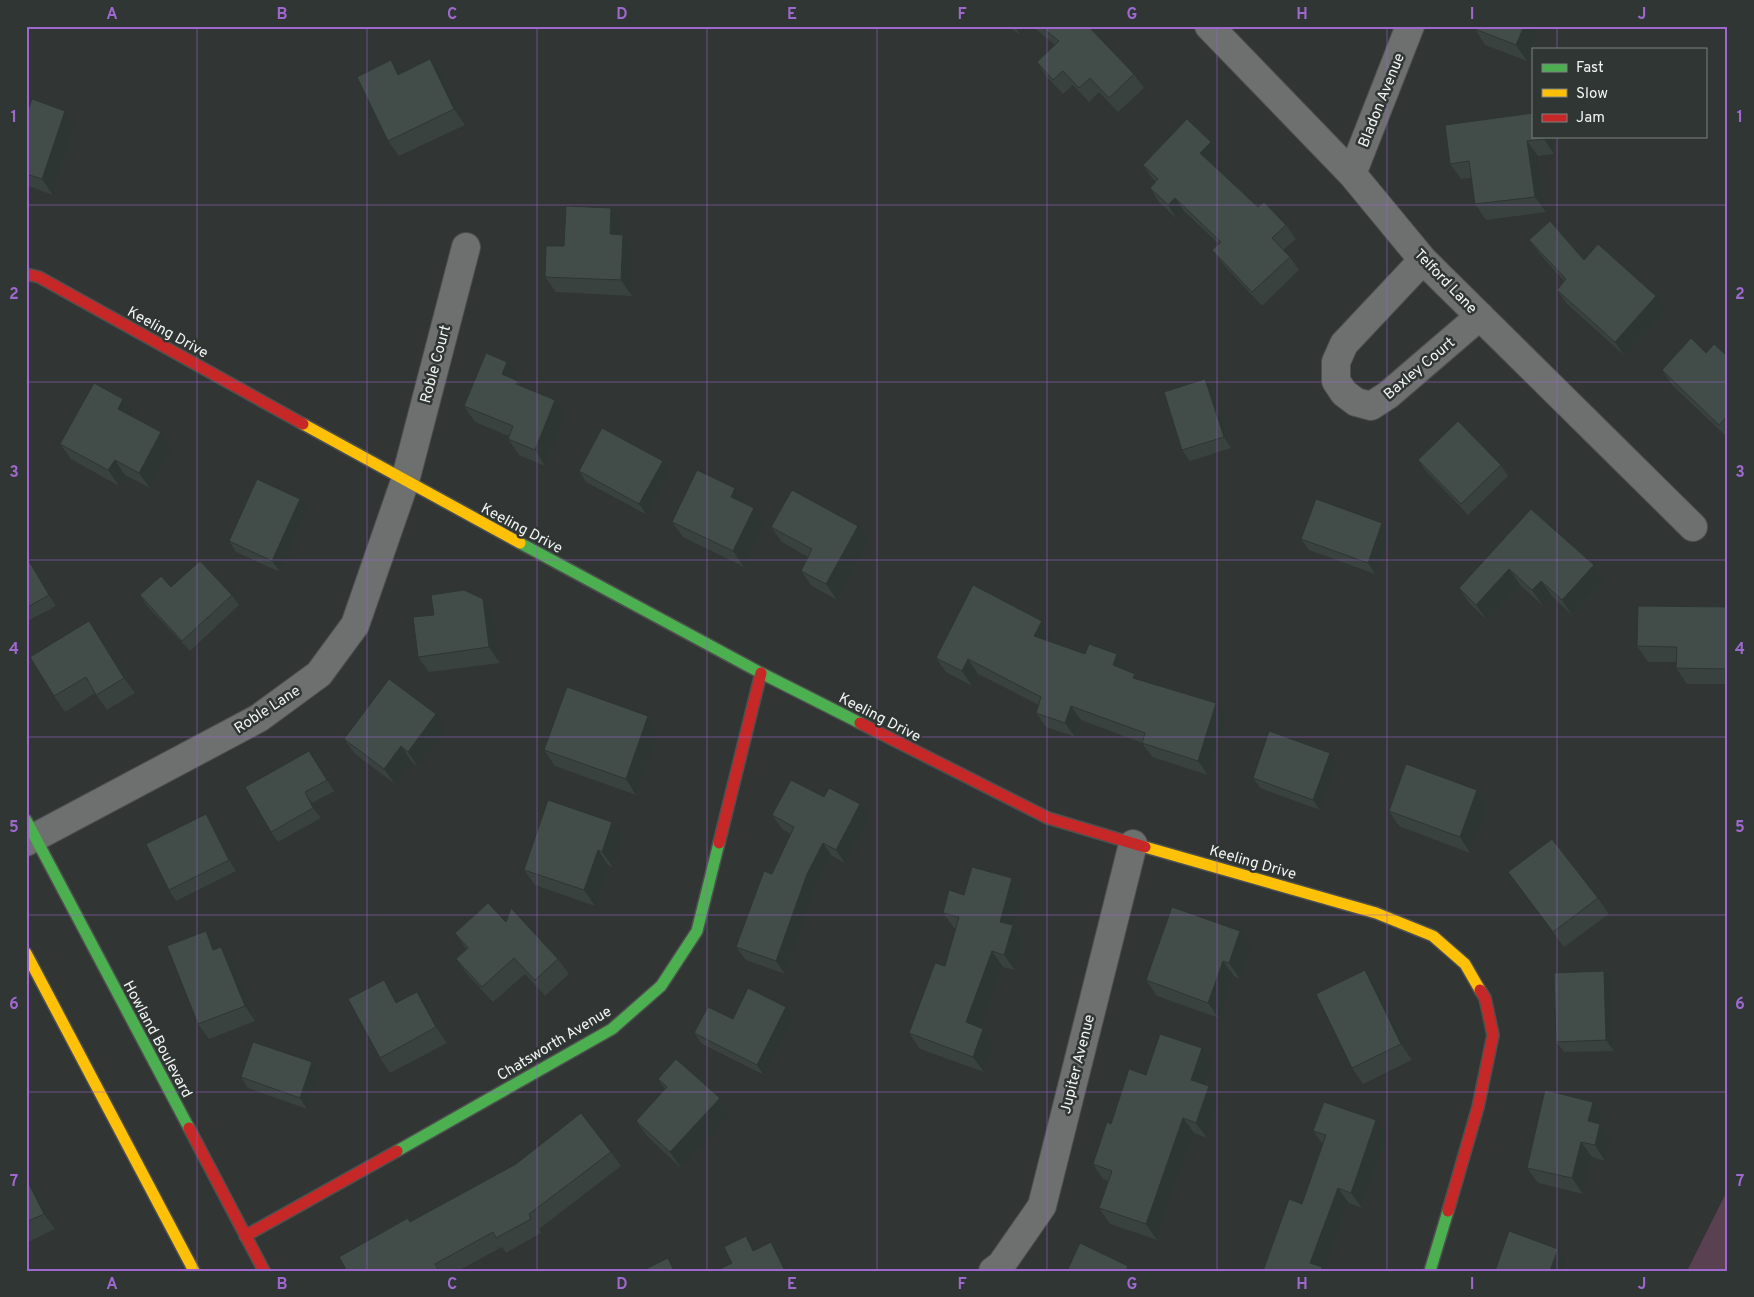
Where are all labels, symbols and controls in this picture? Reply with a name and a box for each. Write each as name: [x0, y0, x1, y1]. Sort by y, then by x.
text: A: [106, 5, 118, 25]
text: B: [276, 5, 288, 25]
text: C: [447, 5, 457, 25]
text: D: [616, 5, 628, 25]
text: E: [787, 5, 797, 25]
text: F: [957, 5, 967, 25]
text: G: [1127, 5, 1137, 25]
text: H: [1296, 5, 1308, 25]
text: I: [1470, 5, 1474, 25]
text: J: [1638, 5, 1646, 25]
legend: [1532, 48, 1706, 138]
street label: Bladon Avenue: [1355, 51, 1410, 151]
text: Fast: [1576, 59, 1604, 78]
text: Slow: [1576, 85, 1608, 104]
text: 1: [11, 108, 17, 128]
text: 1: [1737, 108, 1743, 128]
text: Jam: [1576, 109, 1605, 128]
street label: Telford Lane: [1409, 246, 1481, 318]
text: 2: [9, 285, 19, 305]
text: 2: [1735, 285, 1745, 305]
street label: Keeling Drive: [123, 303, 211, 363]
street label: Roble Court: [417, 323, 456, 406]
street label: Baxley Court: [1380, 334, 1460, 405]
text: 3: [9, 463, 19, 483]
text: 3: [1735, 463, 1745, 483]
street label: Keeling Drive: [477, 500, 565, 559]
text: 4: [9, 640, 19, 660]
text: 4: [1735, 640, 1745, 660]
street label: Roble Lane: [231, 682, 305, 739]
street label: Keeling Drive: [835, 689, 924, 747]
text: 5: [9, 818, 19, 838]
text: 5: [1735, 818, 1745, 838]
street label: Keeling Drive: [1207, 842, 1298, 885]
street label: Howland Boulevard: [118, 978, 196, 1102]
text: 6: [9, 995, 19, 1015]
text: 6: [1735, 995, 1745, 1015]
street label: Chatsworth Avenue: [494, 1003, 615, 1086]
street label: Jupiter Avenue: [1057, 1013, 1100, 1116]
text: 7: [10, 1172, 18, 1192]
text: 7: [1736, 1172, 1744, 1192]
text: A: [106, 1275, 118, 1295]
text: B: [276, 1275, 288, 1295]
text: C: [447, 1275, 457, 1295]
text: D: [616, 1275, 628, 1295]
text: E: [787, 1275, 797, 1295]
text: F: [957, 1275, 967, 1295]
text: G: [1127, 1275, 1137, 1295]
text: H: [1296, 1275, 1308, 1295]
text: I: [1470, 1275, 1474, 1295]
text: J: [1638, 1275, 1646, 1295]

